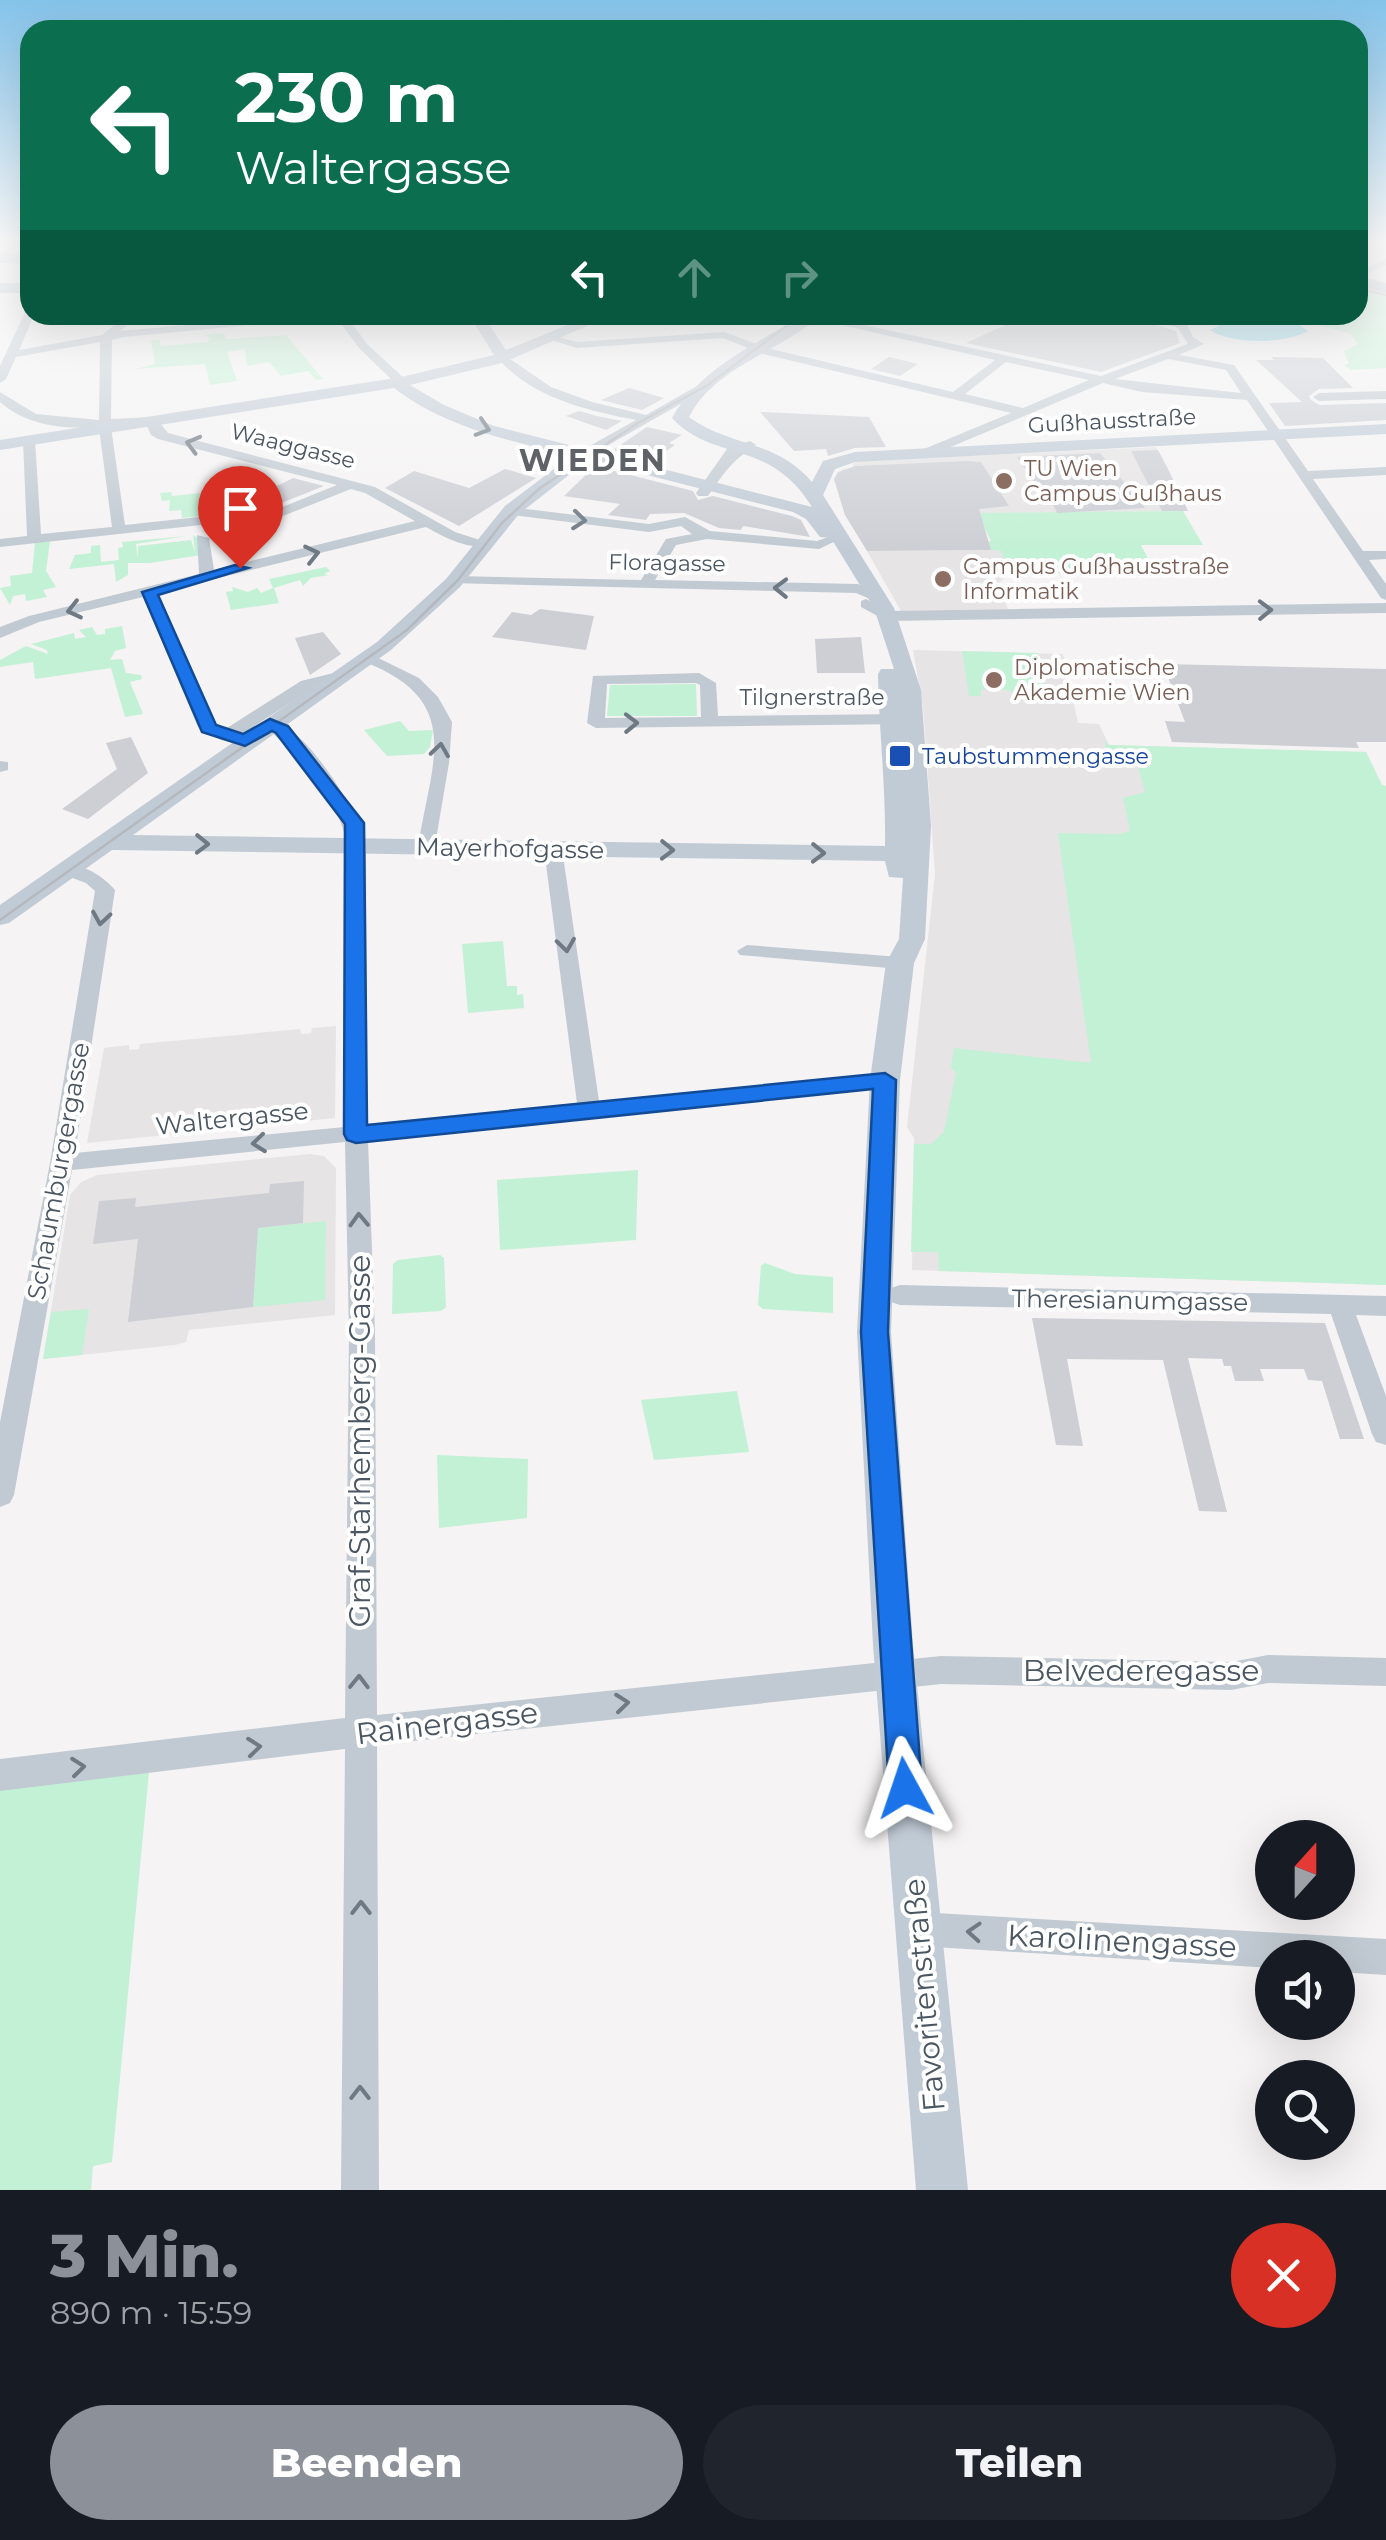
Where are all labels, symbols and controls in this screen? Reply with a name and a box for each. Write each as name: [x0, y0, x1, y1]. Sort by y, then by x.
text: 230 m: [235, 54, 459, 140]
icon: left: [70, 60, 200, 190]
text: Waltergasse: [235, 140, 511, 195]
icon: left: [562, 250, 617, 305]
icon: ahead: [667, 250, 722, 305]
icon: right: [772, 250, 827, 305]
street label: Gußhausstraße: [1027, 403, 1197, 439]
one-way arrow: [474, 416, 491, 436]
street label: Waaggasse: [228, 418, 358, 474]
one-way arrow: [185, 434, 202, 455]
district label: WIEDEN: [519, 442, 667, 479]
place label: TU Wien Campus Gußhaus: [1024, 455, 1222, 507]
pin: [198, 466, 283, 569]
marker: TU Wien Campus Gußhaus: [993, 470, 1015, 492]
icon: arrive: [213, 481, 268, 536]
one-way arrow: [572, 509, 588, 530]
one-way arrow: [303, 544, 320, 565]
street label: Floragasse: [608, 548, 726, 578]
place label: Campus Gußhausstraße Informatik: [963, 553, 1229, 605]
marker: Campus Gußhausstraße Informatik: [932, 568, 954, 590]
one-way arrow: [772, 577, 788, 599]
one-way arrow: [66, 598, 83, 619]
one-way arrow: [1257, 599, 1273, 620]
place label: Diplomatische Akademie Wien: [1014, 654, 1190, 706]
marker: Diplomatische Akademie Wien: [983, 669, 1005, 691]
street label: Tilgnerstraße: [739, 684, 885, 711]
one-way arrow: [624, 712, 640, 733]
one-way arrow: [429, 742, 450, 759]
marker: Taubstummengasse: [887, 743, 913, 769]
place label: Taubstummengasse: [922, 743, 1149, 770]
street label: Mayerhofgasse: [416, 831, 604, 865]
one-way arrow: [196, 833, 211, 855]
one-way arrow: [660, 840, 676, 861]
one-way arrow: [811, 842, 827, 863]
one-way arrow: [91, 909, 112, 926]
one-way arrow: [555, 937, 576, 953]
street label: Schaumburgergasse: [21, 1040, 95, 1302]
street label: Waltergasse: [154, 1095, 310, 1141]
one-way arrow: [250, 1132, 266, 1154]
one-way arrow: [348, 1211, 369, 1227]
street label: Graf-Starhemberg-Gasse: [341, 1255, 378, 1627]
street label: Theresianumgasse: [1012, 1283, 1248, 1317]
street label: Belvederegasse: [1023, 1652, 1259, 1689]
one-way arrow: [348, 1674, 370, 1690]
street label: Rainergasse: [354, 1693, 540, 1753]
one-way arrow: [614, 1693, 630, 1714]
position arrow: [853, 1736, 957, 1840]
one-way arrow: [247, 1737, 263, 1758]
one-way arrow: [71, 1757, 87, 1778]
north arrow: [1255, 1820, 1355, 1920]
map controls: [1255, 1820, 1355, 2160]
street label: Favoritenstraße: [895, 1877, 953, 2113]
one-way arrow: [350, 1900, 372, 1916]
street label: Karolinengasse: [1006, 1917, 1238, 1965]
one-way arrow: [966, 1922, 982, 1943]
button: sound: [1255, 1940, 1355, 2040]
button: search: [1255, 2060, 1355, 2160]
one-way arrow: [349, 2084, 371, 2100]
text: 3 Min.: [50, 2219, 238, 2292]
button: close: [1231, 2223, 1336, 2328]
text: 890 m · 15:59: [50, 2293, 252, 2332]
button: Beenden: [50, 2405, 683, 2520]
button: Teilen: [703, 2405, 1336, 2520]

